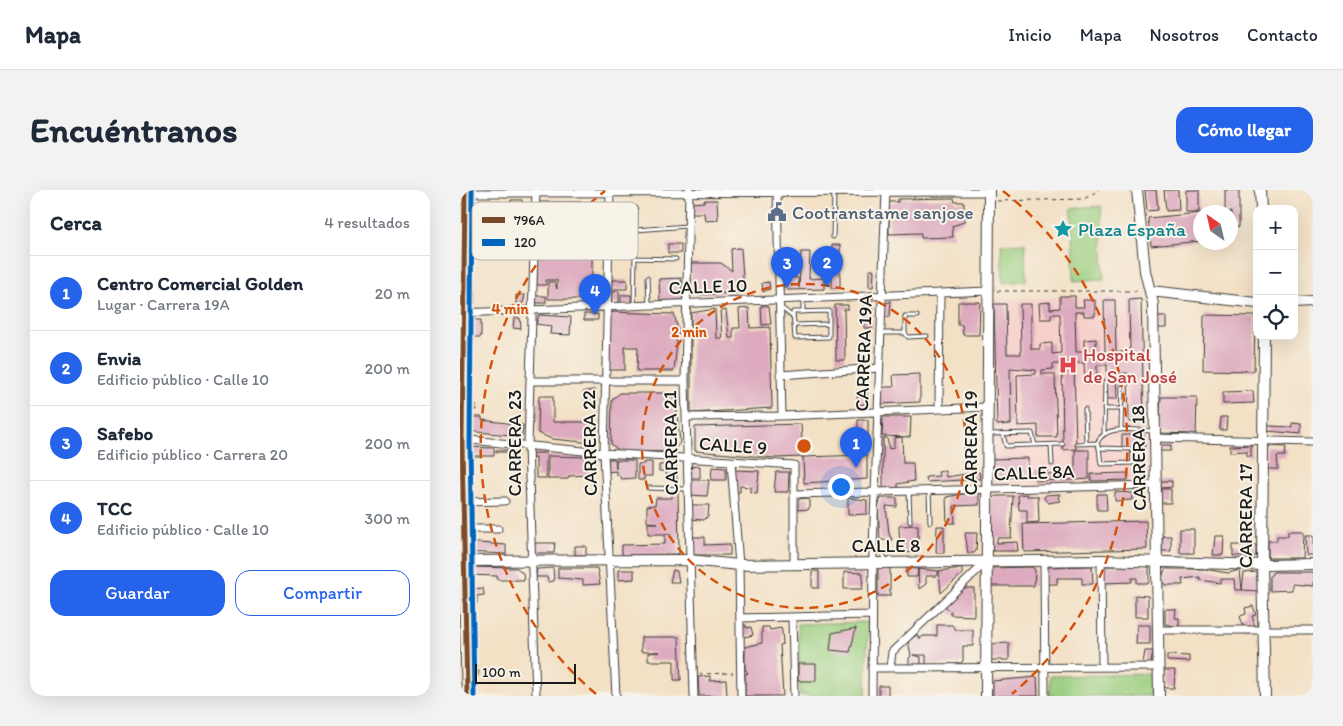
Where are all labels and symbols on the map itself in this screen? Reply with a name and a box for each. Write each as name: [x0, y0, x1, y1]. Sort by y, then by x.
public building icon: Cootranstame sanjose: [766, 201, 788, 223]
place label: Cootranstame sanjose: [792, 201, 974, 224]
legend: [472, 202, 638, 260]
north arrow: [1193, 205, 1238, 250]
text: 796A: [514, 212, 545, 229]
place icon: Plaza España: [1052, 218, 1074, 240]
place label: Plaza España: [1078, 218, 1186, 241]
text: 120: [514, 234, 536, 251]
pin: 2: [811, 246, 843, 287]
pin: 3: [771, 247, 803, 288]
pin: 4: [579, 274, 611, 315]
street label: CALLE 10: [668, 274, 748, 299]
street label: CARRERA 19A: [850, 294, 877, 412]
text: 4 min: [492, 300, 529, 318]
text: 2 min: [671, 323, 708, 341]
place label: Hospital de San José: [1083, 343, 1177, 388]
hospital icon: Hospital de San José: [1057, 354, 1079, 376]
street label: CARRERA 23: [503, 390, 526, 496]
street label: CARRERA 22: [577, 390, 602, 496]
street label: CARRERA 21: [658, 390, 683, 496]
street label: CARRERA 19: [959, 390, 982, 496]
street label: CARRERA 18: [1126, 405, 1151, 511]
pin: 1: [840, 427, 872, 468]
street label: CALLE 9: [698, 432, 768, 459]
centre of rings: [795, 437, 813, 455]
street label: CALLE 8A: [993, 460, 1075, 485]
street label: CARRERA 17: [1234, 464, 1257, 568]
your location: [828, 474, 854, 500]
street label: CALLE 8: [852, 534, 920, 557]
scale bar: [475, 661, 576, 684]

